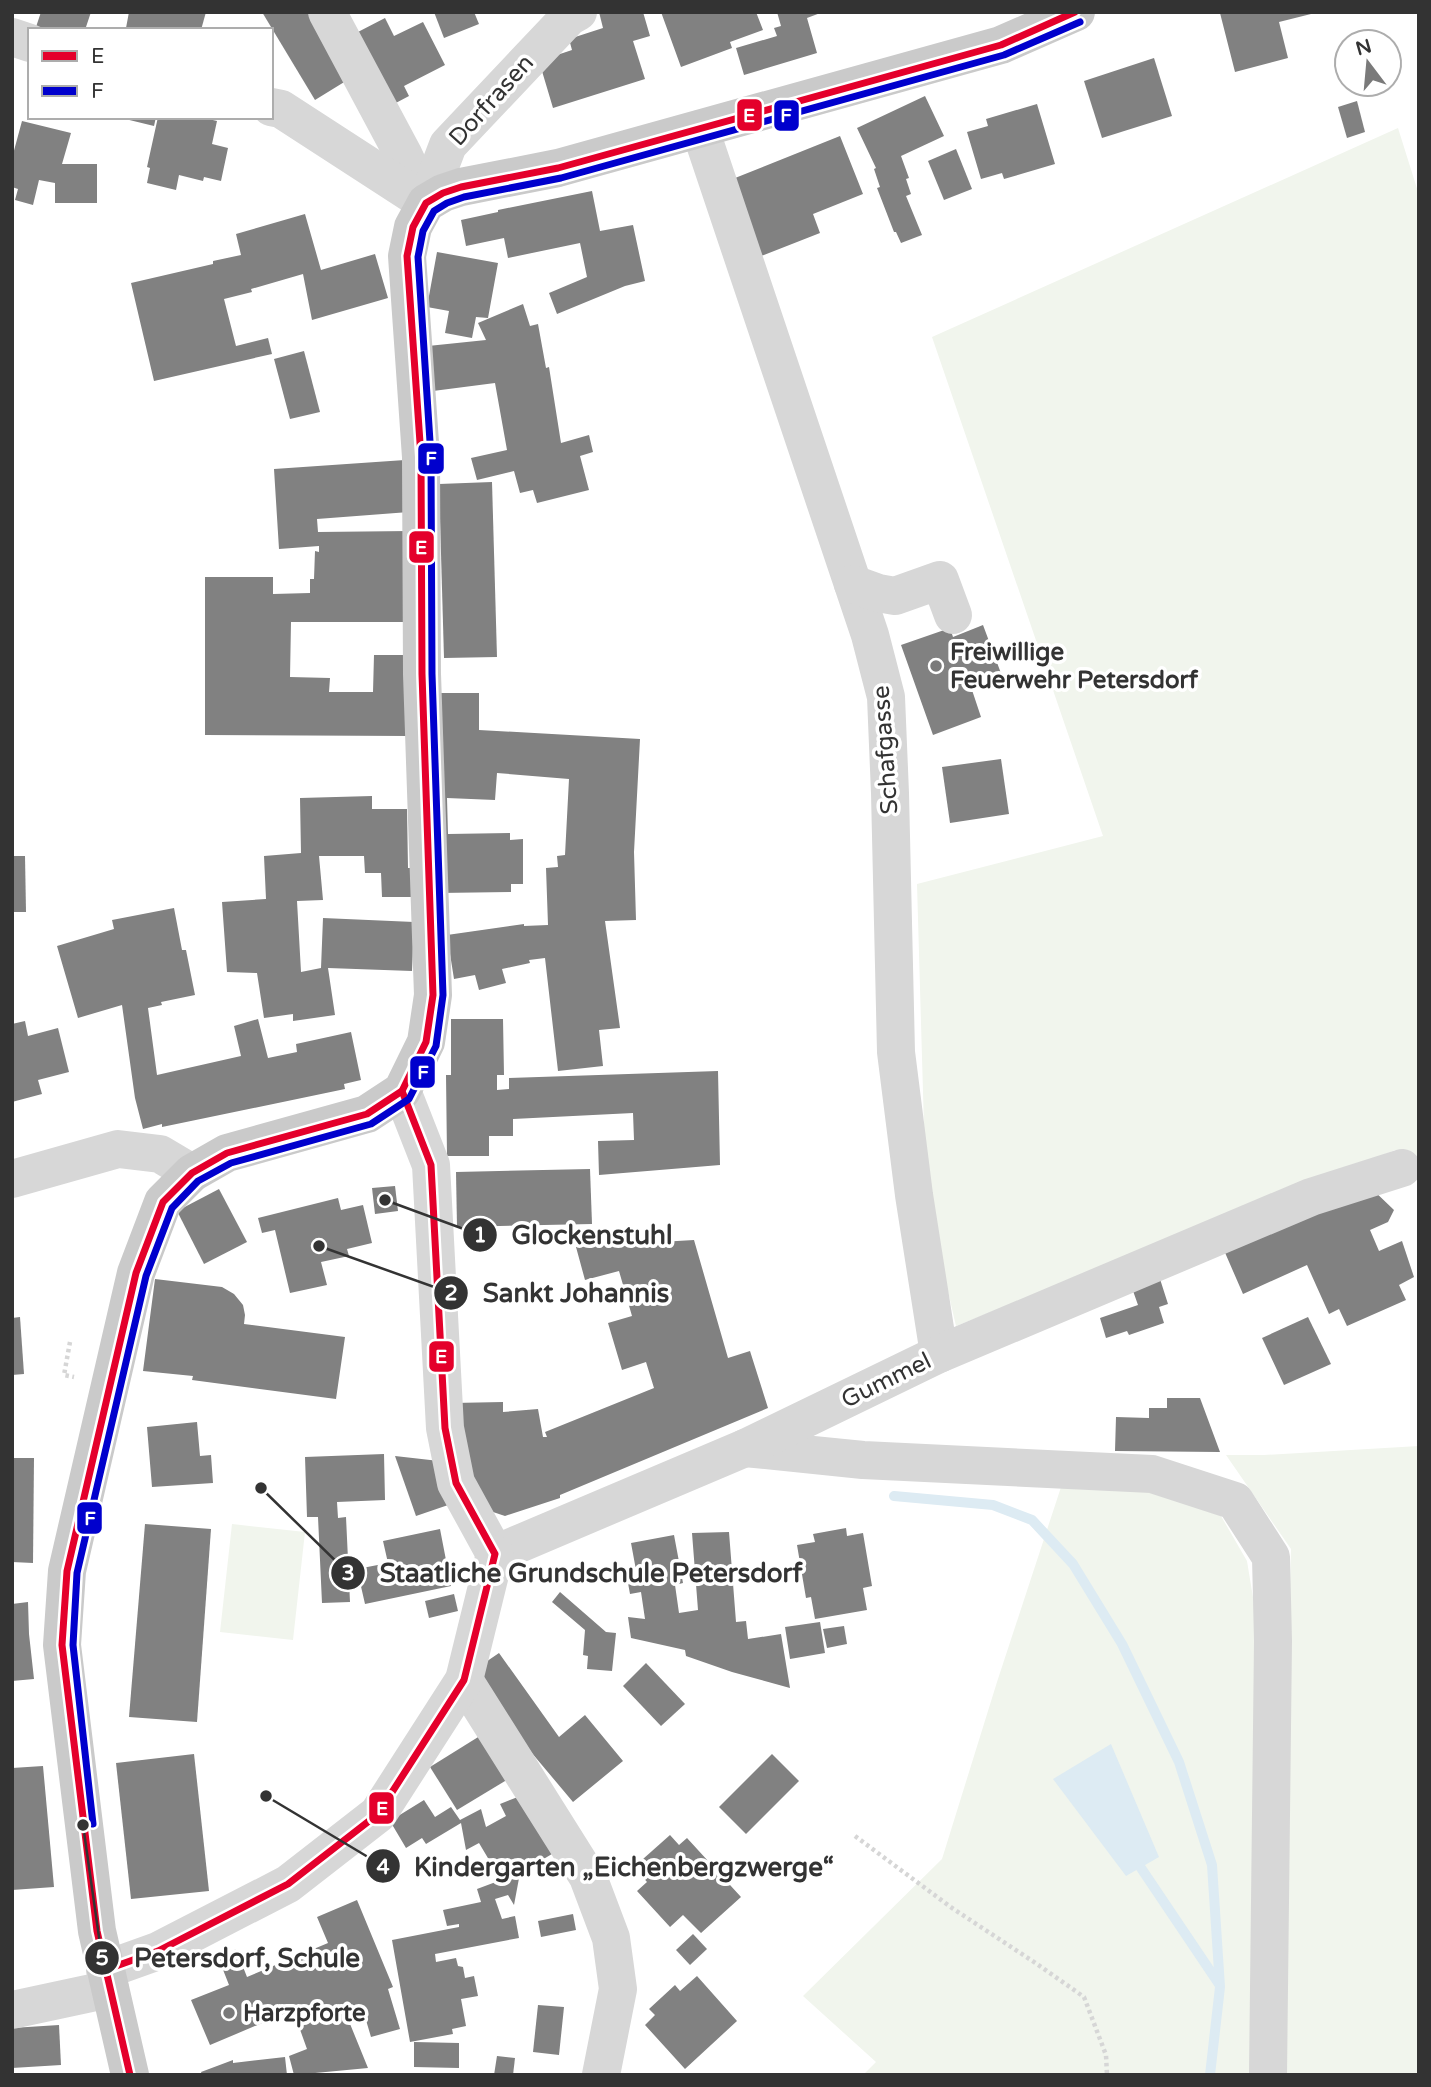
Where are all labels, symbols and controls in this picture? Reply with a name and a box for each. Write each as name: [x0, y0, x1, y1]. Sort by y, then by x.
legend: [28, 28, 273, 119]
north arrow: [1333, 28, 1403, 98]
text: N: [1353, 35, 1374, 60]
text: E: [91, 44, 104, 69]
street label: Dorfrasen: [443, 49, 540, 152]
text: F: [91, 79, 104, 104]
line badge: E: [736, 98, 763, 132]
line badge: F: [773, 99, 800, 132]
text: E: [743, 105, 755, 127]
text: F: [780, 105, 792, 127]
line badge: F: [417, 442, 445, 475]
text: F: [425, 448, 437, 470]
line badge: E: [408, 530, 435, 564]
text: E: [415, 537, 427, 559]
place label: Freiwillige Feuerwehr Petersdorf: [950, 638, 1199, 695]
marker: Freiwillige Feuerwehr Petersdorf: [928, 658, 944, 674]
street label: Schafgasse: [867, 685, 904, 815]
line badge: F: [409, 1055, 436, 1089]
text: F: [417, 1062, 429, 1084]
callout: Glockenstuhl: [463, 1212, 687, 1259]
text: Glockenstuhl: [512, 1220, 672, 1251]
text: 1: [473, 1223, 487, 1248]
callout: Sankt Johannis: [434, 1269, 683, 1316]
text: Sankt Johannis: [483, 1278, 669, 1309]
text: 2: [444, 1281, 458, 1306]
line badge: E: [428, 1340, 455, 1373]
text: E: [435, 1346, 447, 1368]
street label: Gummel: [837, 1346, 936, 1415]
line badge: F: [76, 1501, 103, 1535]
text: F: [84, 1508, 96, 1530]
callout: Staatliche Grundschule Petersdorf: [331, 1549, 817, 1596]
text: Staatliche Grundschule Petersdorf: [380, 1558, 803, 1589]
text: 3: [341, 1561, 355, 1586]
line badge: E: [368, 1791, 395, 1825]
text: E: [376, 1798, 388, 1820]
callout: Kindergarten „Eichenbergzwerge“: [365, 1843, 848, 1890]
text: Kindergarten „Eichenbergzwerge“: [414, 1852, 834, 1883]
text: 4: [376, 1855, 390, 1880]
callout: Petersdorf, Schule: [85, 1934, 374, 1981]
text: Petersdorf, Schule: [134, 1943, 360, 1974]
text: 5: [95, 1946, 109, 1971]
place label: Harzpforte: [243, 1999, 366, 2028]
marker: Harzpforte: [221, 2005, 237, 2021]

